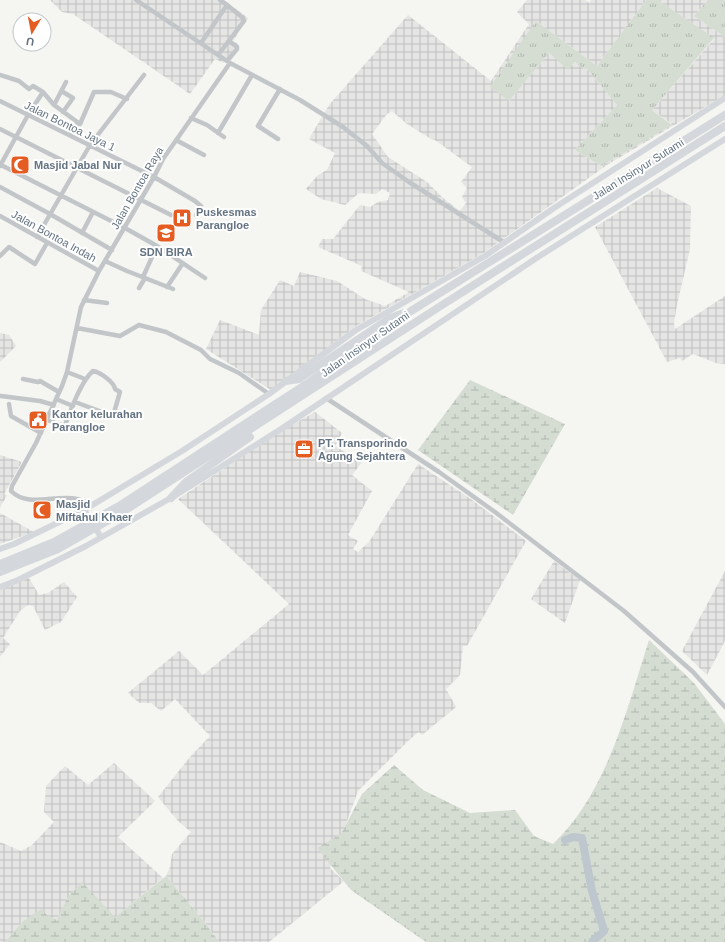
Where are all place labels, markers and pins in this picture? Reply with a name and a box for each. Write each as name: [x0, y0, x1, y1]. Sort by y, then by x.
mosque icon: Masjid Jabal Nur: [9, 154, 31, 176]
place label: Masjid Jabal Nur: [34, 159, 122, 171]
place label: Puskesmas Parangloe: [196, 206, 257, 231]
hospital icon: Puskesmas Parangloe: [171, 207, 193, 229]
school or university icon: SDN BIRA: [155, 222, 177, 244]
place label: SDN BIRA: [139, 246, 193, 258]
place label: Kantor kelurahan Parangloe: [52, 408, 143, 433]
public building icon: Kantor kelurahan Parangloe: [27, 409, 49, 431]
place label: PT. Transporindo Agung Sejahtera: [318, 437, 408, 462]
office icon: PT. Transporindo Agung Sejahtera: [293, 438, 315, 460]
place label: Masjid Miftahul Khaer: [56, 498, 133, 523]
mosque icon: Masjid Miftahul Khaer: [31, 499, 53, 521]

